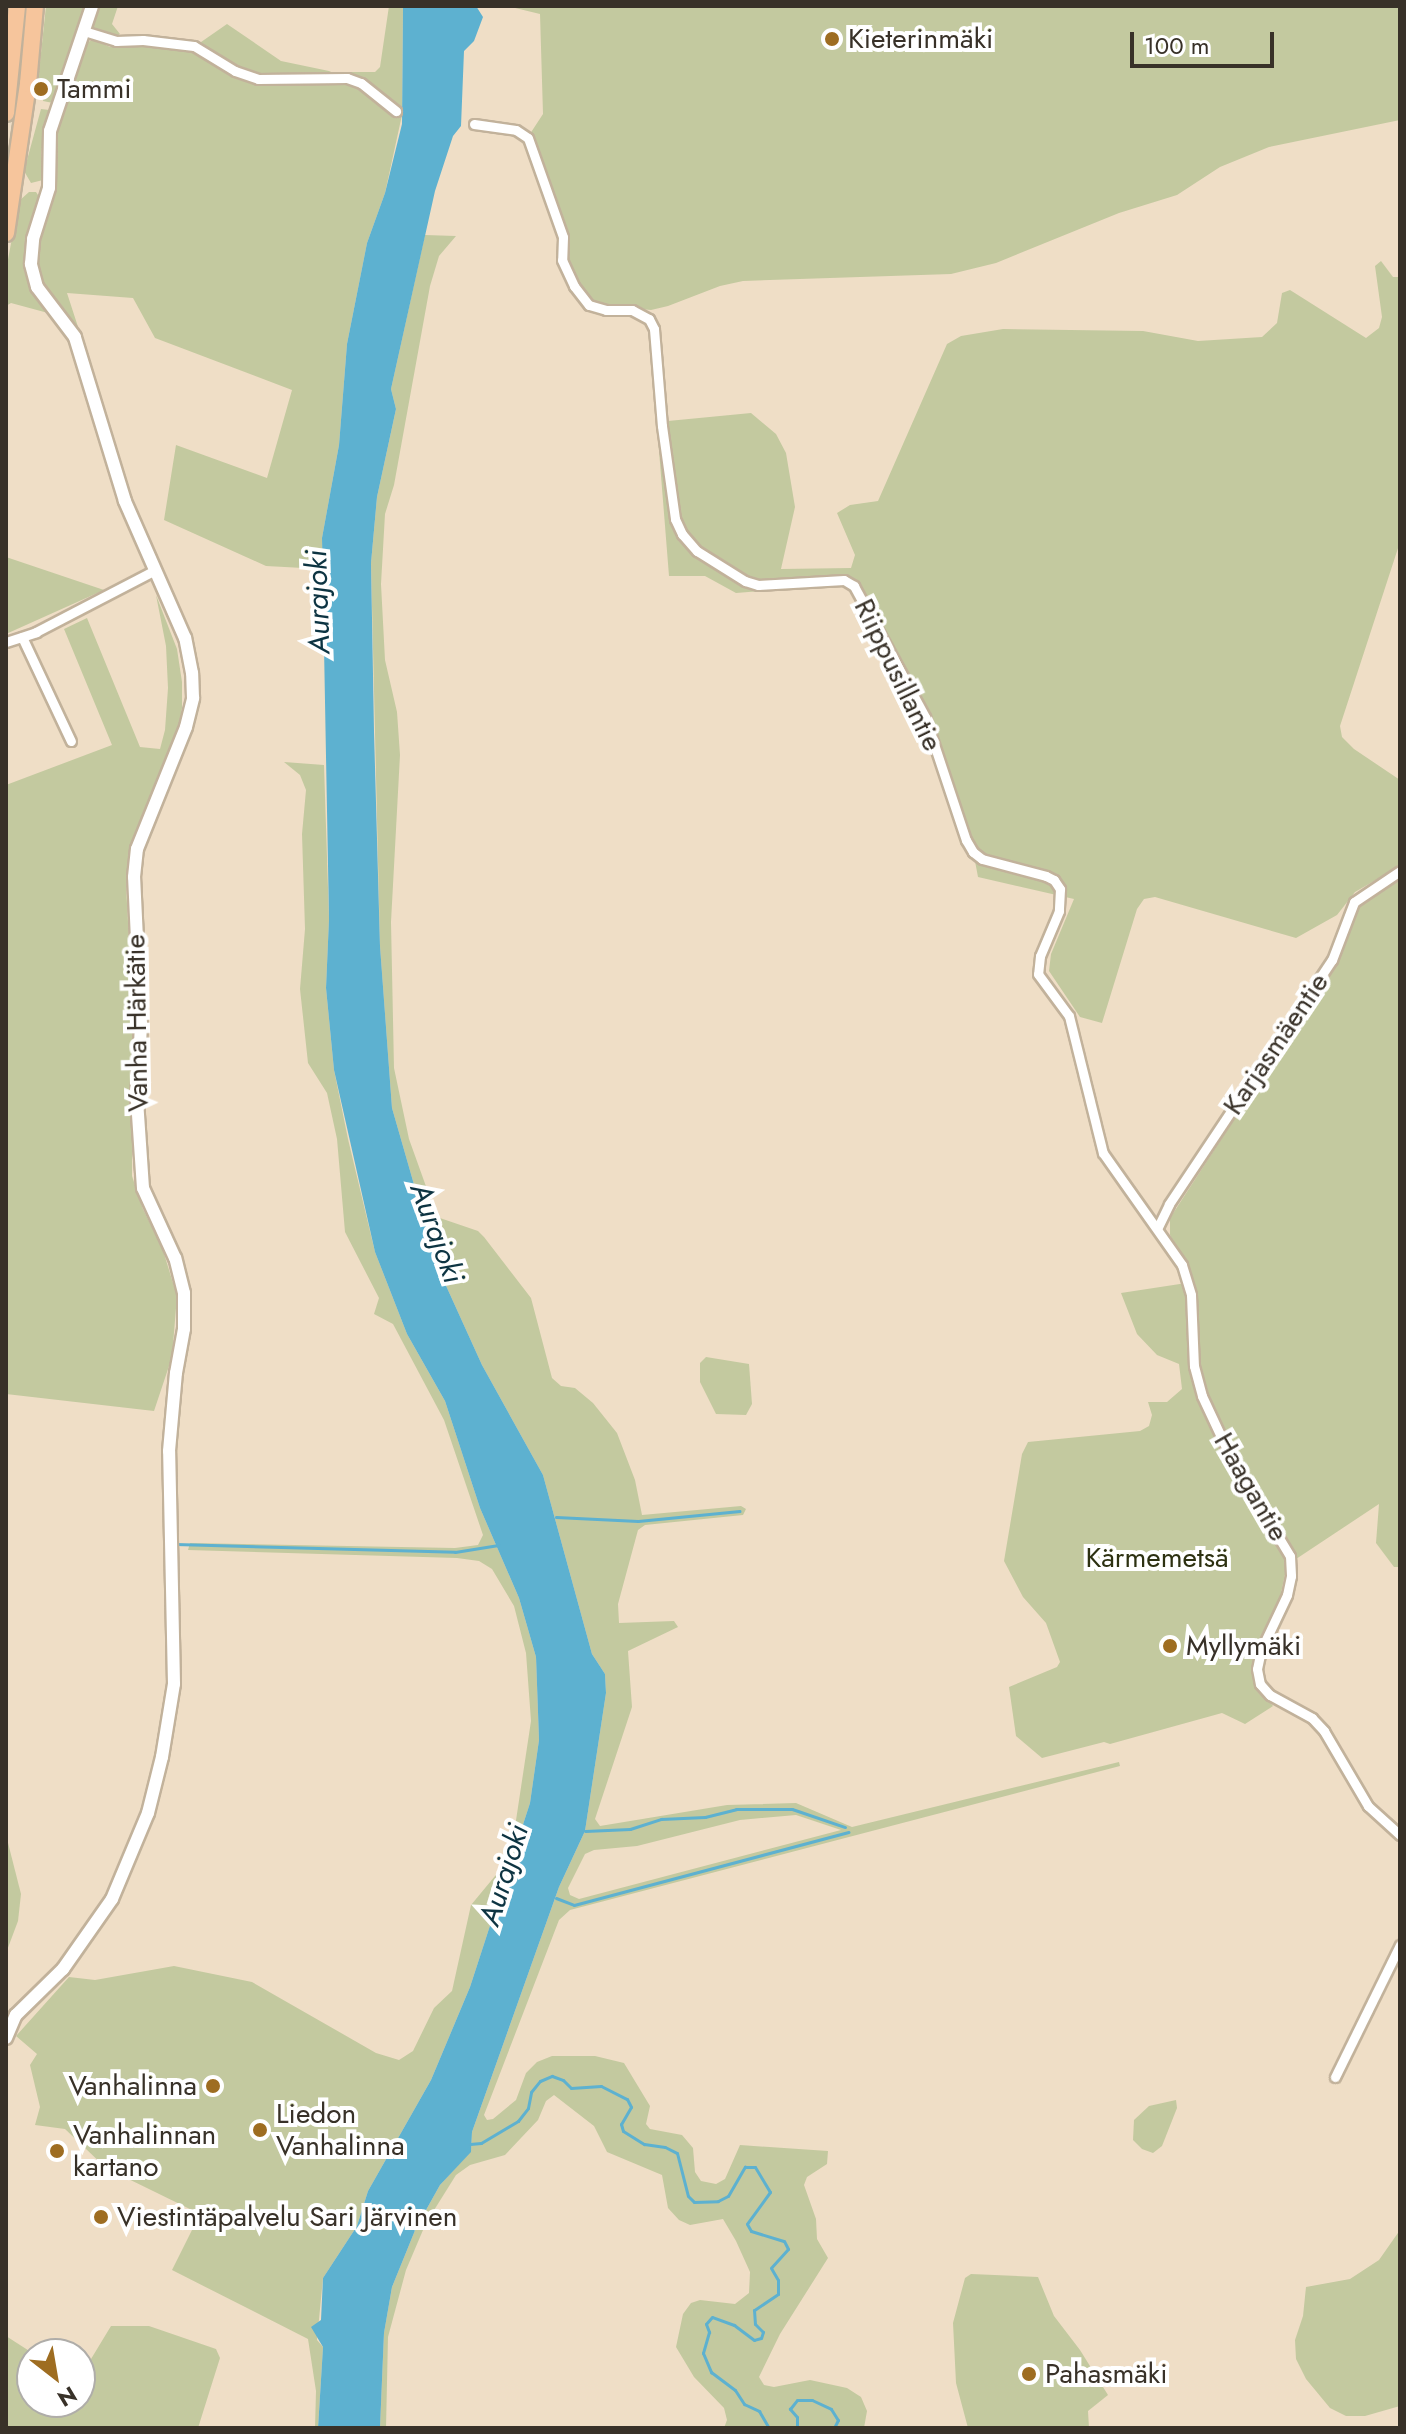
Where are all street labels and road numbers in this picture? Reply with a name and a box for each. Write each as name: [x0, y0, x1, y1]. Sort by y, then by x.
street label: Riippusillantie: [847, 594, 949, 756]
street label: Vanha Härkätie: [119, 934, 155, 1112]
street label: Karjasmäentie: [1216, 967, 1336, 1121]
street label: Haagantie: [1207, 1427, 1295, 1547]

